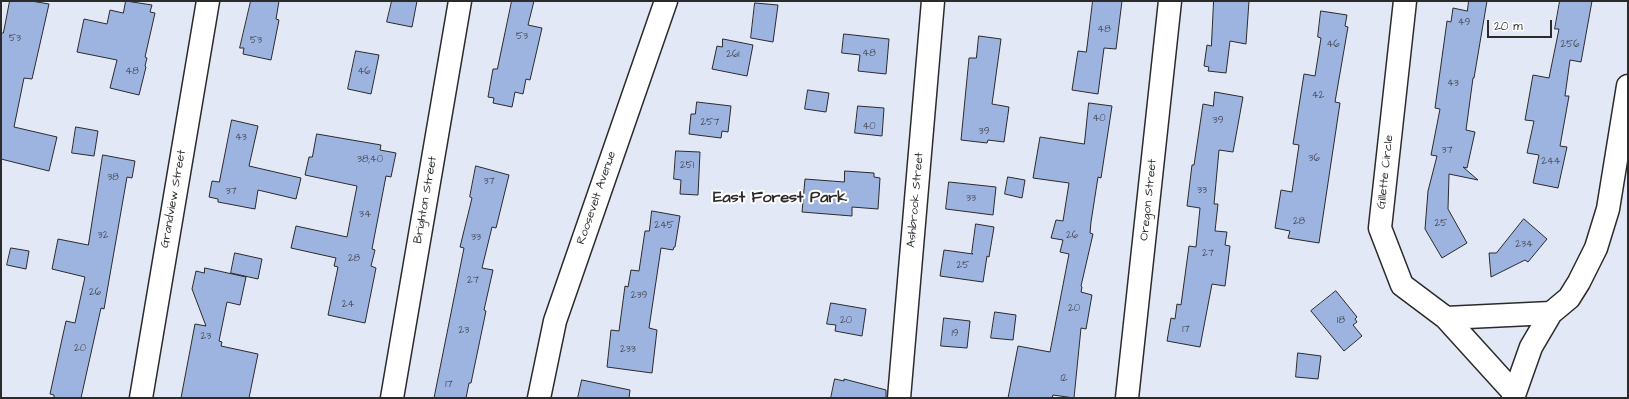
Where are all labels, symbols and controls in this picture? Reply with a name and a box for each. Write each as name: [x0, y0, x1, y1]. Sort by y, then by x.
scale bar: [1489, 12, 1554, 38]
house number: 49: [1458, 17, 1470, 29]
text: 20 m: [1494, 18, 1523, 35]
house number: 48: [1097, 24, 1111, 36]
house number: 53: [516, 31, 528, 43]
house number: 53: [9, 33, 21, 45]
house number: 53: [250, 35, 262, 47]
house number: 46: [1326, 39, 1340, 51]
house number: 256: [1560, 39, 1580, 51]
house number: 48: [862, 48, 876, 60]
house number: 261: [726, 49, 740, 61]
house number: 48: [125, 66, 139, 78]
house number: 46: [357, 66, 371, 78]
house number: 43: [1447, 78, 1459, 90]
house number: 42: [1312, 90, 1324, 102]
house number: 40: [1092, 113, 1106, 125]
house number: 39: [1213, 115, 1223, 127]
house number: 257: [701, 117, 719, 129]
house number: 40: [862, 121, 876, 133]
house number: 39: [979, 126, 989, 138]
house number: 43: [235, 132, 247, 144]
street label: Gillette Circle: [1375, 134, 1397, 210]
house number: 37: [1441, 145, 1453, 157]
street label: Grandview Street: [158, 149, 190, 249]
street label: Roosevelt Avenue: [574, 149, 620, 247]
street label: Ashbrook Street: [905, 152, 927, 248]
house number: 36: [1308, 153, 1320, 165]
house number: 38;40: [357, 154, 383, 166]
street label: Brighton Street: [411, 155, 441, 245]
house number: 244: [1541, 156, 1561, 168]
street label: Oregon Street: [1138, 159, 1160, 241]
house number: 251: [680, 160, 694, 172]
house number: 38: [107, 172, 119, 184]
house number: 37: [483, 176, 495, 188]
house number: 33: [1197, 185, 1207, 197]
house number: 37: [225, 186, 237, 198]
district label: East Forest Park: [713, 189, 847, 209]
house number: 33: [966, 193, 976, 205]
house number: 34: [359, 209, 371, 221]
house number: 28: [1293, 216, 1305, 228]
house number: 25: [1435, 218, 1447, 230]
house number: 245: [654, 220, 674, 232]
house number: 32: [98, 230, 108, 242]
house number: 26: [1066, 230, 1078, 242]
house number: 33: [471, 232, 481, 244]
house number: 234: [1515, 239, 1533, 251]
house number: 27: [1202, 248, 1214, 260]
house number: 28: [348, 253, 360, 265]
house number: 25: [957, 260, 969, 272]
house number: 27: [467, 275, 479, 287]
house number: 26: [89, 287, 101, 299]
house number: 239: [631, 290, 647, 302]
house number: 24: [342, 299, 354, 311]
house number: 20: [1068, 303, 1080, 315]
house number: 20: [840, 315, 852, 327]
house number: 18: [1337, 315, 1345, 327]
house number: 17: [1182, 324, 1190, 336]
house number: 23: [459, 325, 469, 337]
house number: 19: [952, 328, 958, 340]
house number: 23: [201, 331, 211, 343]
house number: 20: [74, 343, 86, 355]
house number: 233: [620, 344, 636, 356]
house number: 12: [1060, 373, 1068, 385]
house number: 17: [445, 379, 453, 391]

